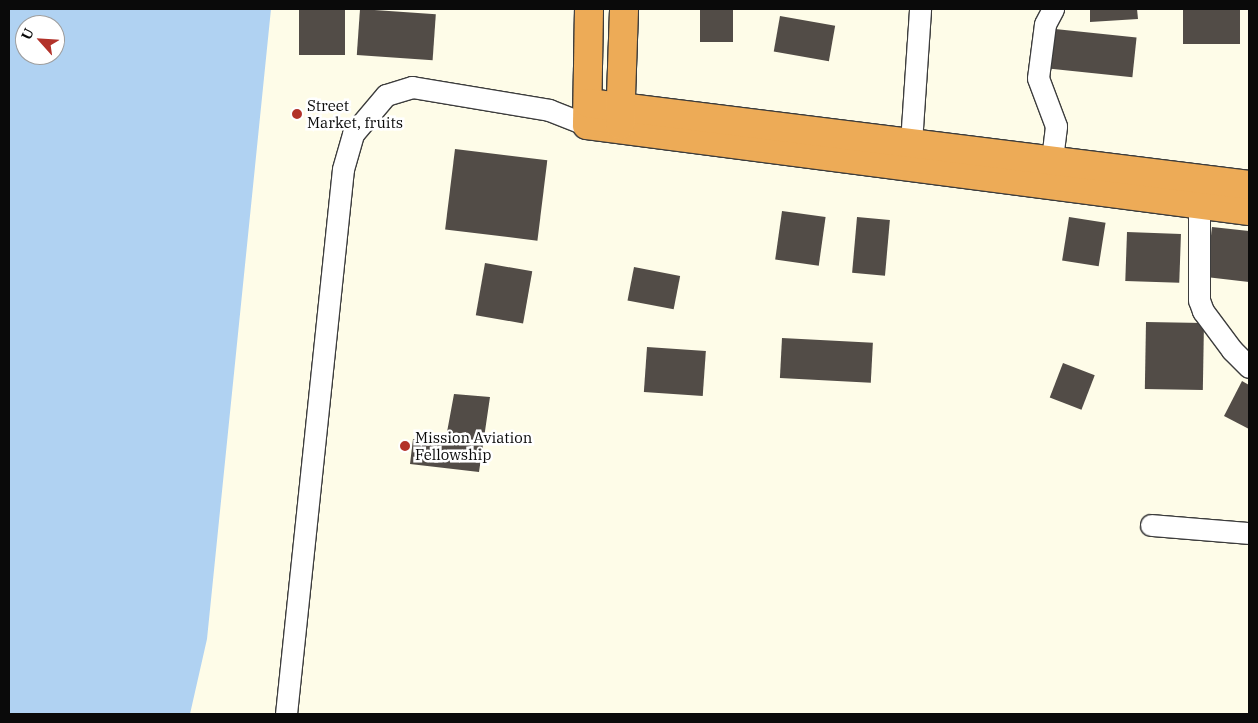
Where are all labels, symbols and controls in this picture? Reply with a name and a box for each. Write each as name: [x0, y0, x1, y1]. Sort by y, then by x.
north arrow: [15, 15, 65, 65]
text: U: [17, 25, 38, 43]
place label: Street Market, fruits: [307, 96, 403, 131]
marker: Street Market, fruits: [291, 108, 303, 120]
place label: Mission Aviation Fellowship: [415, 428, 532, 463]
marker: Mission Aviation Fellowship: [399, 440, 411, 452]

